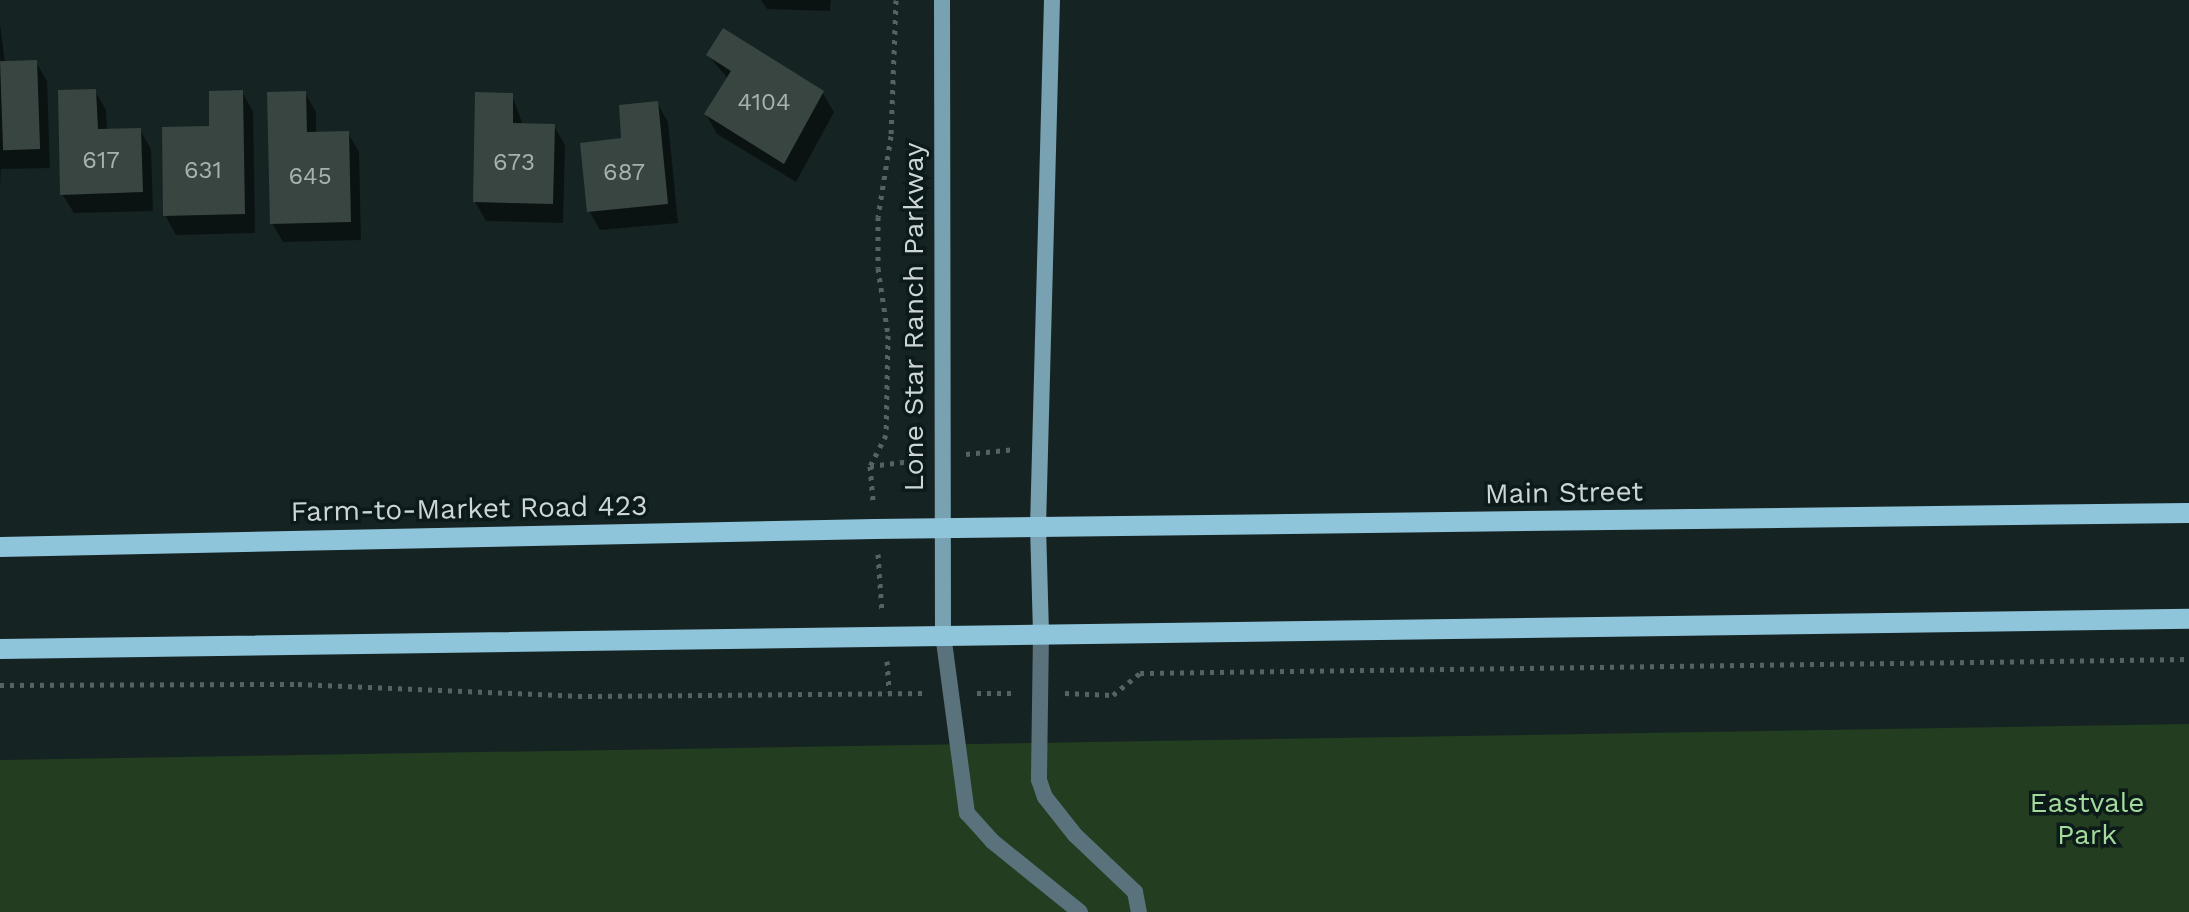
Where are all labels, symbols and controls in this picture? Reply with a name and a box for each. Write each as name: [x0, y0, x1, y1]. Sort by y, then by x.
house number: 4104: [737, 89, 791, 117]
street label: Lone Star Ranch Parkway: [897, 142, 931, 492]
house number: 617: [82, 147, 120, 175]
house number: 673: [493, 149, 535, 177]
house number: 631: [184, 157, 222, 185]
house number: 687: [603, 159, 645, 187]
house number: 645: [288, 163, 332, 191]
street label: Main Street: [1485, 475, 1643, 511]
street label: Farm-to-Market Road 423: [290, 489, 648, 529]
park label: Eastvale Park: [2030, 786, 2144, 852]

